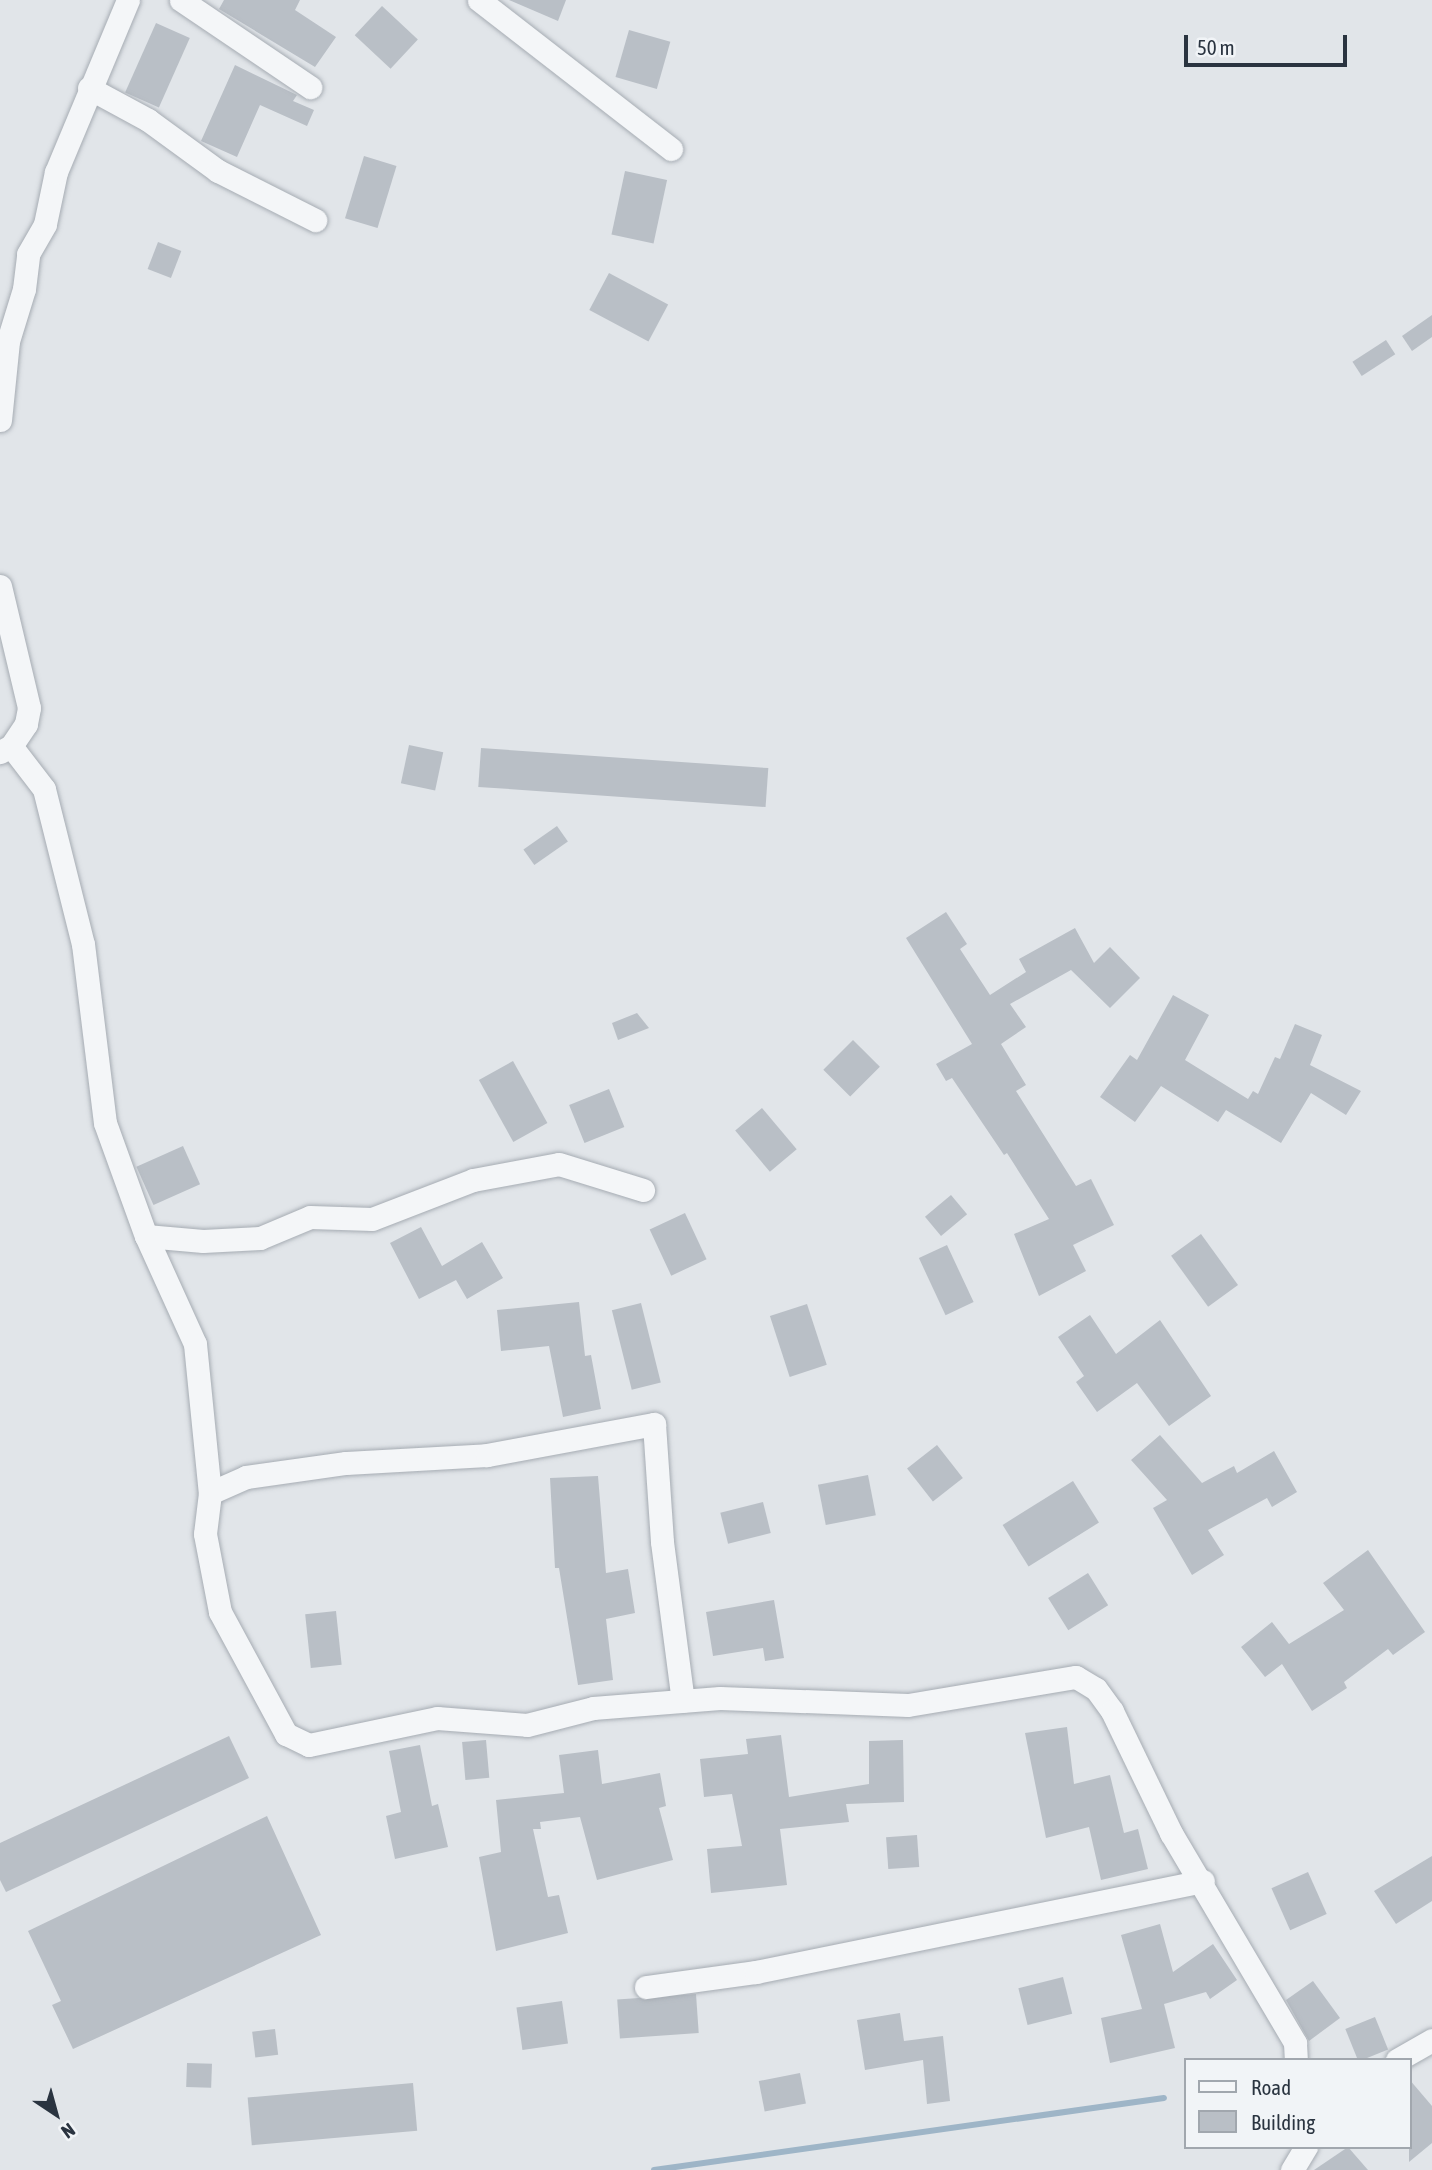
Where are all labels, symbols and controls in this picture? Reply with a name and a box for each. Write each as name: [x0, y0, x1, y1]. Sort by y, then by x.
scale bar: [1187, 21, 1350, 65]
text: 50 m: [1197, 35, 1235, 59]
legend: [1184, 2058, 1411, 2149]
text: Road: [1251, 2075, 1291, 2099]
north arrow: [21, 2079, 91, 2149]
text: Building: [1251, 2110, 1315, 2134]
text: N: [57, 2119, 79, 2143]

